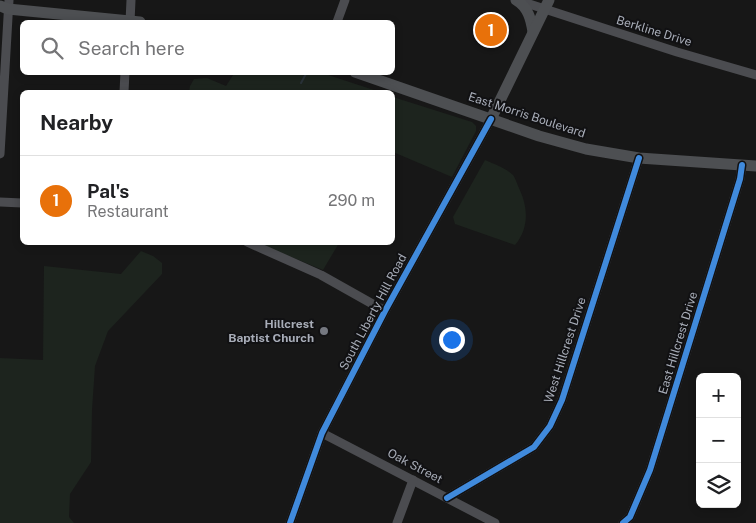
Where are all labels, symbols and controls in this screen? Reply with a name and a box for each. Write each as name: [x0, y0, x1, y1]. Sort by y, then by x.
pin: 1: [475, 11, 507, 49]
street label: Berkline Drive: [615, 13, 694, 49]
search box: [20, 20, 395, 75]
icon: search: [38, 34, 66, 62]
text: Search here: [78, 37, 185, 59]
street label: East Morris Boulevard: [467, 89, 587, 141]
text: Nearby: [40, 110, 113, 135]
text: Pal's: [87, 180, 129, 202]
text: 1: [53, 191, 59, 210]
text: 290 m: [328, 191, 375, 210]
text: Restaurant: [87, 202, 169, 221]
street label: South Liberty Hill Road: [336, 252, 410, 372]
street label: East Hillcrest Drive: [656, 290, 700, 396]
street label: West Hillcrest Drive: [541, 295, 589, 405]
place label: Hillcrest Baptist Church: [228, 317, 314, 345]
marker: Hillcrest Baptist Church: [318, 325, 330, 337]
your location: [439, 327, 465, 353]
map controls: [696, 373, 741, 508]
button: +: [696, 373, 741, 418]
button: −: [696, 418, 741, 463]
street label: Oak Street: [385, 446, 445, 486]
button: layers: [696, 463, 741, 508]

